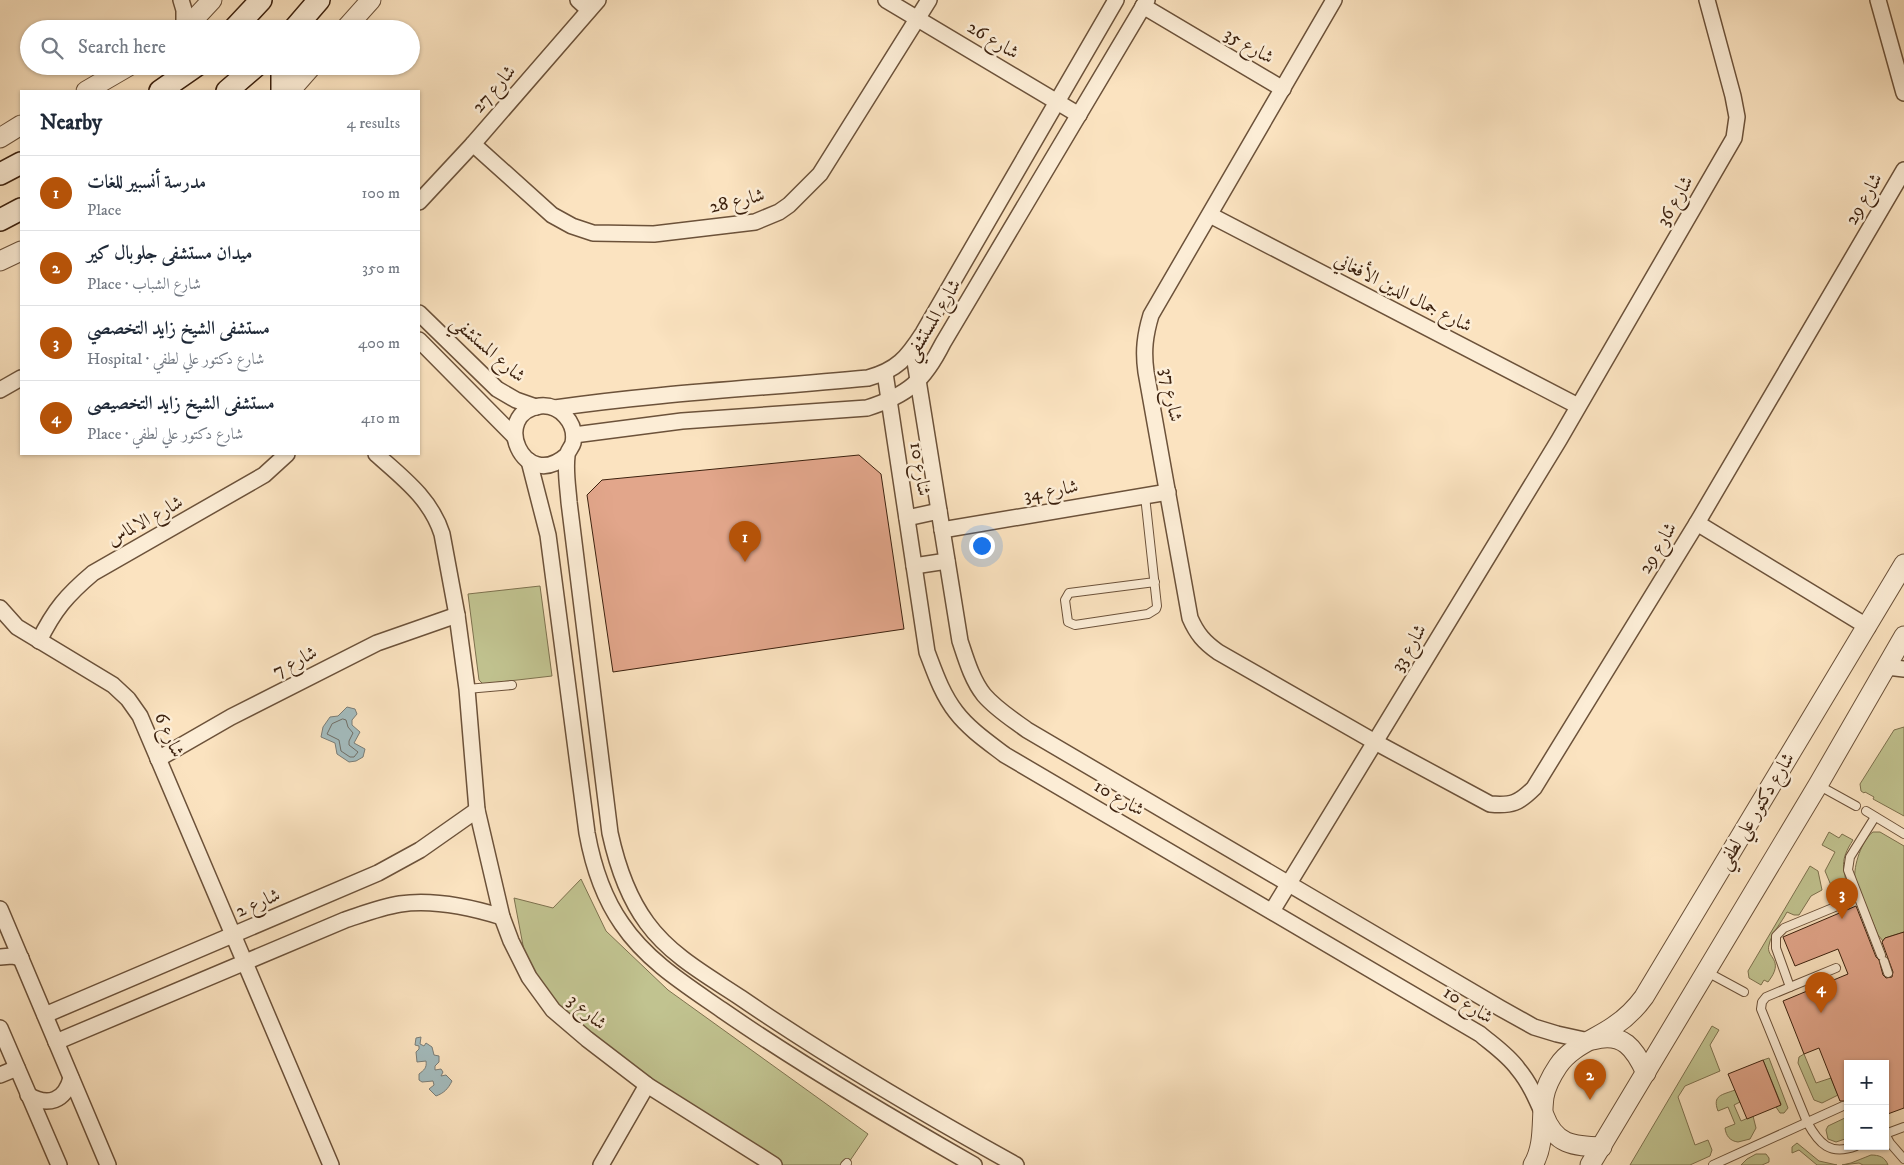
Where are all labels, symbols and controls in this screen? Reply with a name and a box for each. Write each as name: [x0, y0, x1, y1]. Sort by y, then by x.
street label: شارع 26: [961, 16, 1023, 67]
search box: [20, 20, 420, 75]
street label: شارع 35: [1219, 23, 1278, 72]
icon: search: [38, 34, 66, 62]
text: Search here: [78, 36, 166, 59]
street label: شارع 27: [467, 60, 523, 120]
text: Nearby: [40, 110, 102, 136]
text: 4 results: [347, 113, 400, 133]
street label: شارع 29: [1840, 169, 1891, 230]
text: مدرسة أنسبير للغات: [87, 171, 206, 194]
street label: شارع 36: [1652, 172, 1701, 232]
text: 1: [53, 183, 59, 203]
text: 100 m: [362, 183, 400, 203]
street label: شارع 28: [707, 184, 767, 221]
text: Place: [87, 200, 121, 220]
text: ميدان مستشفى جلوبال كير: [87, 242, 252, 265]
street label: شارع جمال الدين الأفغاني: [1329, 246, 1477, 340]
text: 2: [52, 258, 60, 278]
text: 350 m: [362, 258, 400, 278]
text: Place · شارع الشباب: [87, 274, 201, 294]
street label: شارع المستشفي: [900, 275, 972, 368]
street label: شارع المستشفي: [442, 310, 530, 392]
text: مستشفى الشيخ زايد التخصصي: [87, 317, 270, 340]
text: 3: [53, 333, 59, 353]
text: 400 m: [358, 333, 400, 353]
text: Hospital · شارع دكتور علي لطفي: [87, 349, 264, 369]
street label: شارع 37: [1152, 366, 1187, 424]
text: مستشفى الشيخ زايد التخصيصى: [87, 392, 275, 415]
text: 4: [51, 408, 61, 428]
text: 410 m: [361, 408, 400, 428]
text: Place · شارع دكتور علي لطفي: [87, 424, 243, 444]
street label: شارع 10: [901, 440, 936, 498]
street label: شارع 34: [1022, 475, 1081, 510]
street label: شارع الالماس: [103, 491, 188, 554]
street label: شارع 29: [1634, 518, 1685, 579]
pin: 1: [729, 521, 761, 562]
your location: [969, 533, 995, 559]
street label: شارع 33: [1386, 620, 1435, 677]
street label: شارع 7: [269, 641, 323, 686]
street label: شارع 6: [146, 709, 189, 762]
street label: شارع دكتور علي لطفي: [1712, 748, 1805, 877]
street label: شارع 10: [1088, 774, 1148, 824]
pin: 3: [1826, 878, 1858, 919]
street label: شارع 2: [232, 883, 285, 925]
pin: 4: [1805, 972, 1837, 1013]
street label: شارع 10: [1437, 981, 1497, 1032]
street label: شارع 3: [561, 989, 611, 1037]
pin: 2: [1574, 1059, 1606, 1100]
map controls: [1844, 1060, 1889, 1150]
button: +: [1844, 1060, 1889, 1105]
button: −: [1844, 1105, 1889, 1150]

